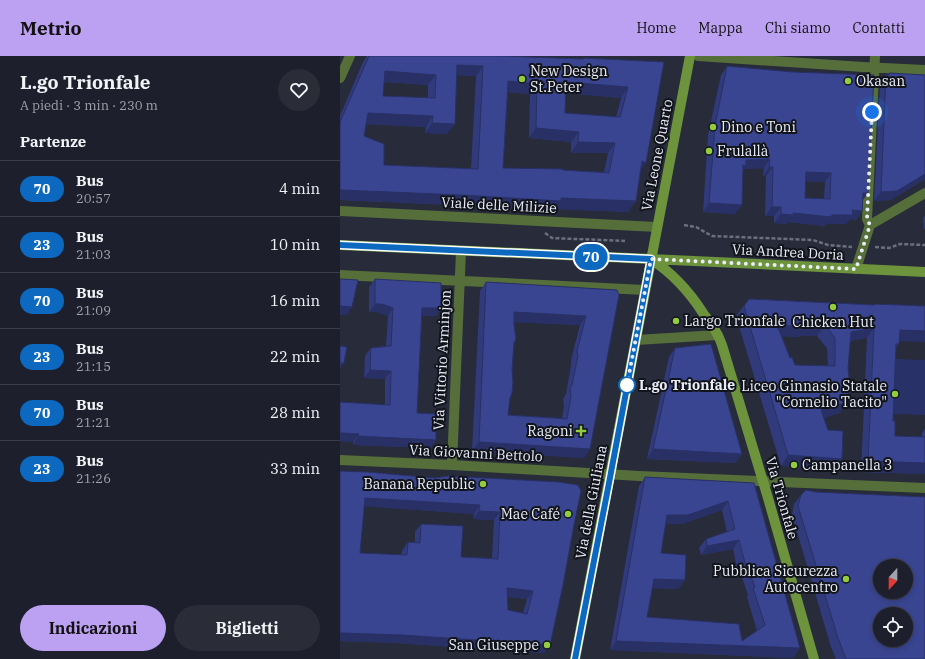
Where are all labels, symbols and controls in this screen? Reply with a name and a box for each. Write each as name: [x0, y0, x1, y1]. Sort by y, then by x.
text: Metrio: [20, 16, 82, 40]
text: Home: [636, 19, 676, 37]
text: Mappa: [698, 19, 743, 37]
text: Chi siamo: [765, 19, 831, 37]
text: Contatti: [853, 19, 905, 37]
place label: New Design St.Peter: [530, 62, 608, 96]
button: heart: [278, 69, 320, 111]
text: L.go Trionfale: [20, 70, 151, 94]
place label: Okasan: [856, 72, 905, 90]
marker: New Design St.Peter: [517, 74, 527, 84]
marker: Okasan: [843, 76, 853, 86]
text: A piedi · 3 min · 230 m: [20, 97, 158, 114]
street label: Via Leone Quarto: [637, 98, 677, 212]
your location: [862, 102, 882, 122]
place label: Dino e Toni: [721, 118, 796, 136]
marker: Dino e Toni: [708, 122, 718, 132]
text: Partenze: [20, 132, 86, 151]
place label: Frulallà: [717, 142, 769, 160]
marker: Frulallà: [704, 146, 714, 156]
text: Bus: [76, 171, 104, 190]
text: 4 min: [279, 179, 320, 198]
text: 70: [34, 180, 50, 198]
text: 20:57: [76, 190, 111, 207]
street label: Viale delle Milizie: [441, 193, 557, 217]
text: Bus: [76, 227, 104, 246]
text: 10 min: [270, 235, 320, 254]
text: 23: [34, 236, 50, 254]
street label: Via Andrea Doria: [732, 240, 845, 264]
line badge: 70: [573, 244, 609, 270]
text: 21:03: [76, 246, 111, 263]
text: 70: [583, 248, 599, 266]
text: Bus: [76, 283, 104, 302]
street label: Via Vittorio Arminjon: [429, 289, 455, 431]
text: 16 min: [270, 291, 320, 310]
text: 70: [34, 292, 50, 310]
text: 21:09: [76, 302, 111, 319]
marker: Chicken Hut: [828, 302, 838, 312]
place label: Largo Trionfale: [684, 312, 785, 330]
place label: Chicken Hut: [792, 313, 874, 331]
marker: Largo Trionfale: [671, 316, 681, 326]
text: Bus: [76, 339, 104, 358]
text: 22 min: [270, 347, 320, 366]
text: 23: [34, 348, 50, 366]
text: 21:15: [76, 358, 111, 375]
marker: L.go Trionfale: [618, 376, 636, 394]
place label: L.go Trionfale: [639, 376, 735, 394]
place label: Liceo Ginnasio Statale "Cornelio Tacito": [741, 377, 887, 411]
marker: Liceo Ginnasio Statale "Cornelio Tacito": [890, 389, 900, 399]
text: Bus: [76, 395, 104, 414]
text: 28 min: [270, 403, 320, 422]
text: 70: [34, 404, 50, 422]
text: 21:21: [76, 414, 111, 431]
place label: Ragoni: [527, 422, 573, 440]
marker: Ragoni: [576, 426, 586, 436]
street label: Via Giovanni Bettolo: [409, 441, 543, 465]
street label: Via della Giuliana: [571, 443, 611, 560]
text: Bus: [76, 451, 104, 470]
street label: Via Trionfale: [762, 455, 802, 541]
place label: Campanella 3: [802, 456, 892, 474]
text: 33 min: [270, 459, 320, 478]
text: 23: [34, 460, 50, 478]
marker: Campanella 3: [789, 460, 799, 470]
text: 21:26: [76, 470, 111, 487]
place label: Banana Republic: [363, 475, 475, 493]
marker: Banana Republic: [478, 479, 488, 489]
place label: Mae Café: [501, 505, 560, 523]
marker: Mae Café: [563, 509, 573, 519]
north arrow: [873, 559, 913, 599]
map controls: [873, 559, 913, 647]
place label: Pubblica Sicurezza Autocentro: [713, 562, 838, 596]
marker: Pubblica Sicurezza Autocentro: [841, 574, 851, 584]
button: Indicazioni: [20, 605, 166, 651]
button: Biglietti: [174, 605, 320, 651]
button: locate: [873, 607, 913, 647]
place label: San Giuseppe: [449, 636, 539, 654]
marker: San Giuseppe: [542, 640, 552, 650]

